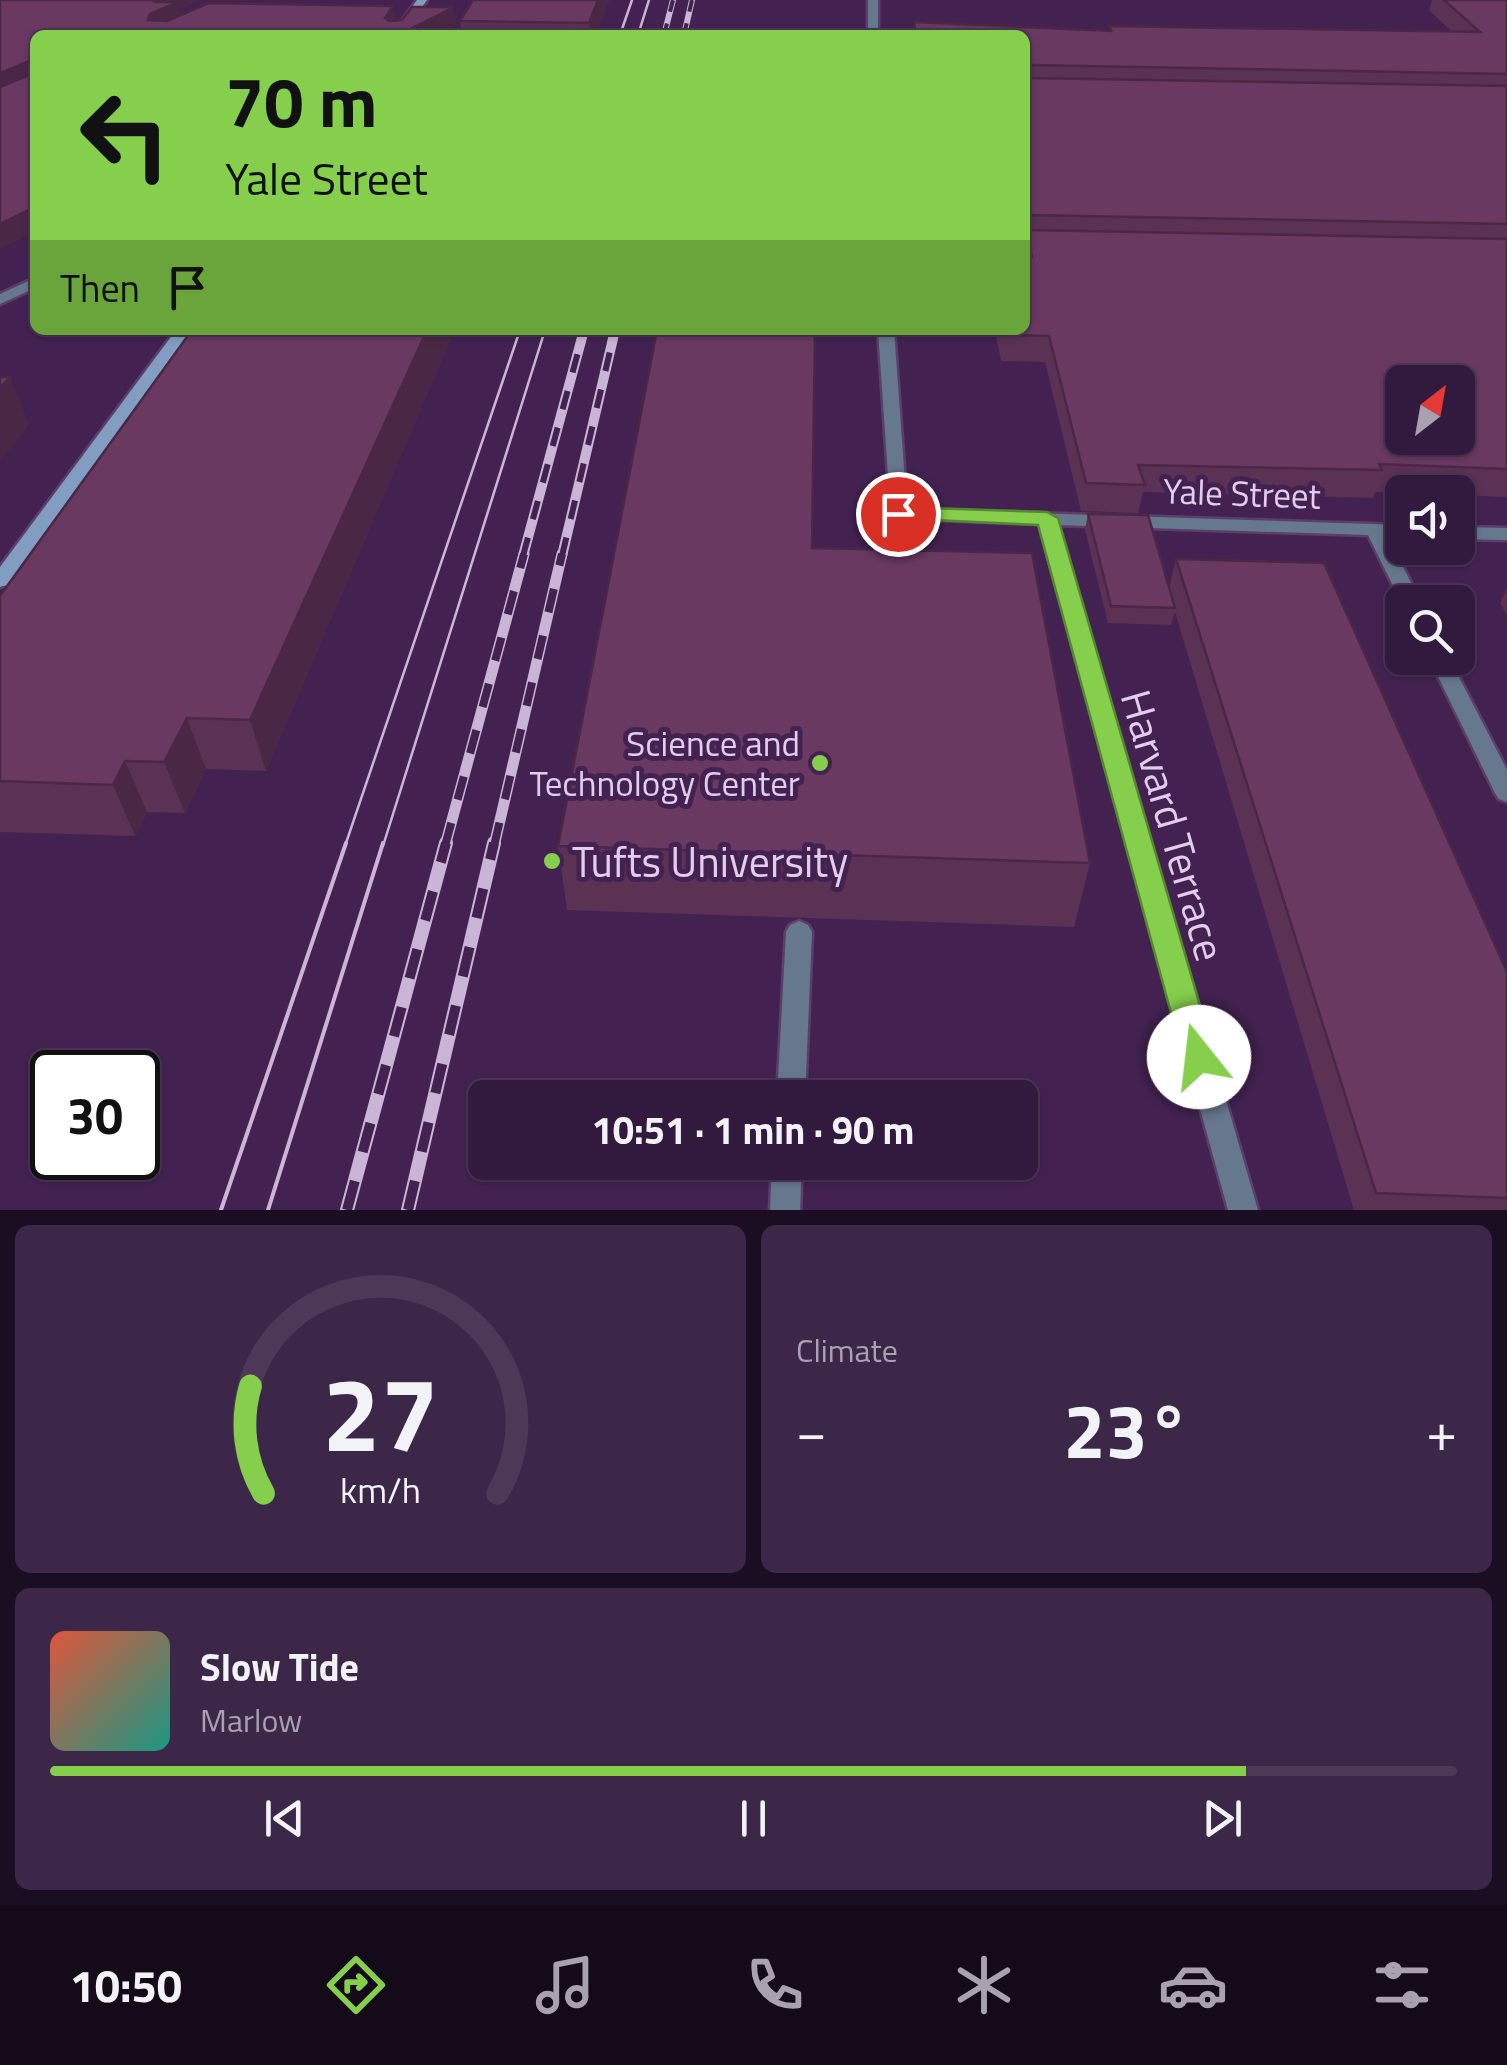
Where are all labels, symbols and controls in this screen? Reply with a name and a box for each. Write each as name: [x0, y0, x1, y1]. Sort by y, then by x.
text: 70 m: [225, 48, 378, 154]
icon: left: [60, 70, 190, 200]
text: Yale Street: [225, 144, 428, 212]
text: Then: [60, 259, 140, 317]
icon: arrive: [160, 260, 215, 315]
north arrow: [1385, 365, 1475, 455]
map controls: [1385, 365, 1475, 675]
street label: Yale Street: [1162, 463, 1322, 523]
pin: [856, 472, 941, 557]
button: sound: [1385, 475, 1475, 565]
icon: arrive: [871, 487, 926, 542]
button: search: [1385, 585, 1475, 675]
street label: Harvard Terrace: [1105, 682, 1243, 968]
place label: Science and Technology Center: [529, 716, 800, 810]
marker: Science and Technology Center: [809, 752, 831, 774]
place label: Tufts University: [572, 829, 848, 893]
marker: Tufts University: [541, 850, 563, 872]
position arrow: [1147, 1005, 1251, 1109]
speed limit sign: 30: [30, 1050, 160, 1180]
text: 10:51 · 1 min · 90 m: [592, 1101, 914, 1159]
text: Climate: [796, 1326, 898, 1374]
text: 27: [322, 1333, 439, 1491]
text: 23°: [1063, 1373, 1190, 1487]
text: −: [796, 1389, 827, 1472]
text: +: [1426, 1389, 1457, 1472]
text: km/h: [340, 1462, 421, 1517]
text: Slow Tide: [200, 1638, 359, 1696]
text: Marlow: [200, 1696, 303, 1744]
icon: previous: [257, 1791, 312, 1846]
icon: pause: [726, 1791, 781, 1846]
icon: next: [1195, 1791, 1250, 1846]
icon: directions: [321, 1950, 391, 2020]
icon: music: [530, 1950, 600, 2020]
icon: phone: [740, 1950, 810, 2020]
icon: climate: [949, 1950, 1019, 2020]
icon: car: [1158, 1950, 1228, 2020]
icon: filters: [1367, 1950, 1437, 2020]
text: 10:50: [70, 1951, 182, 2019]

